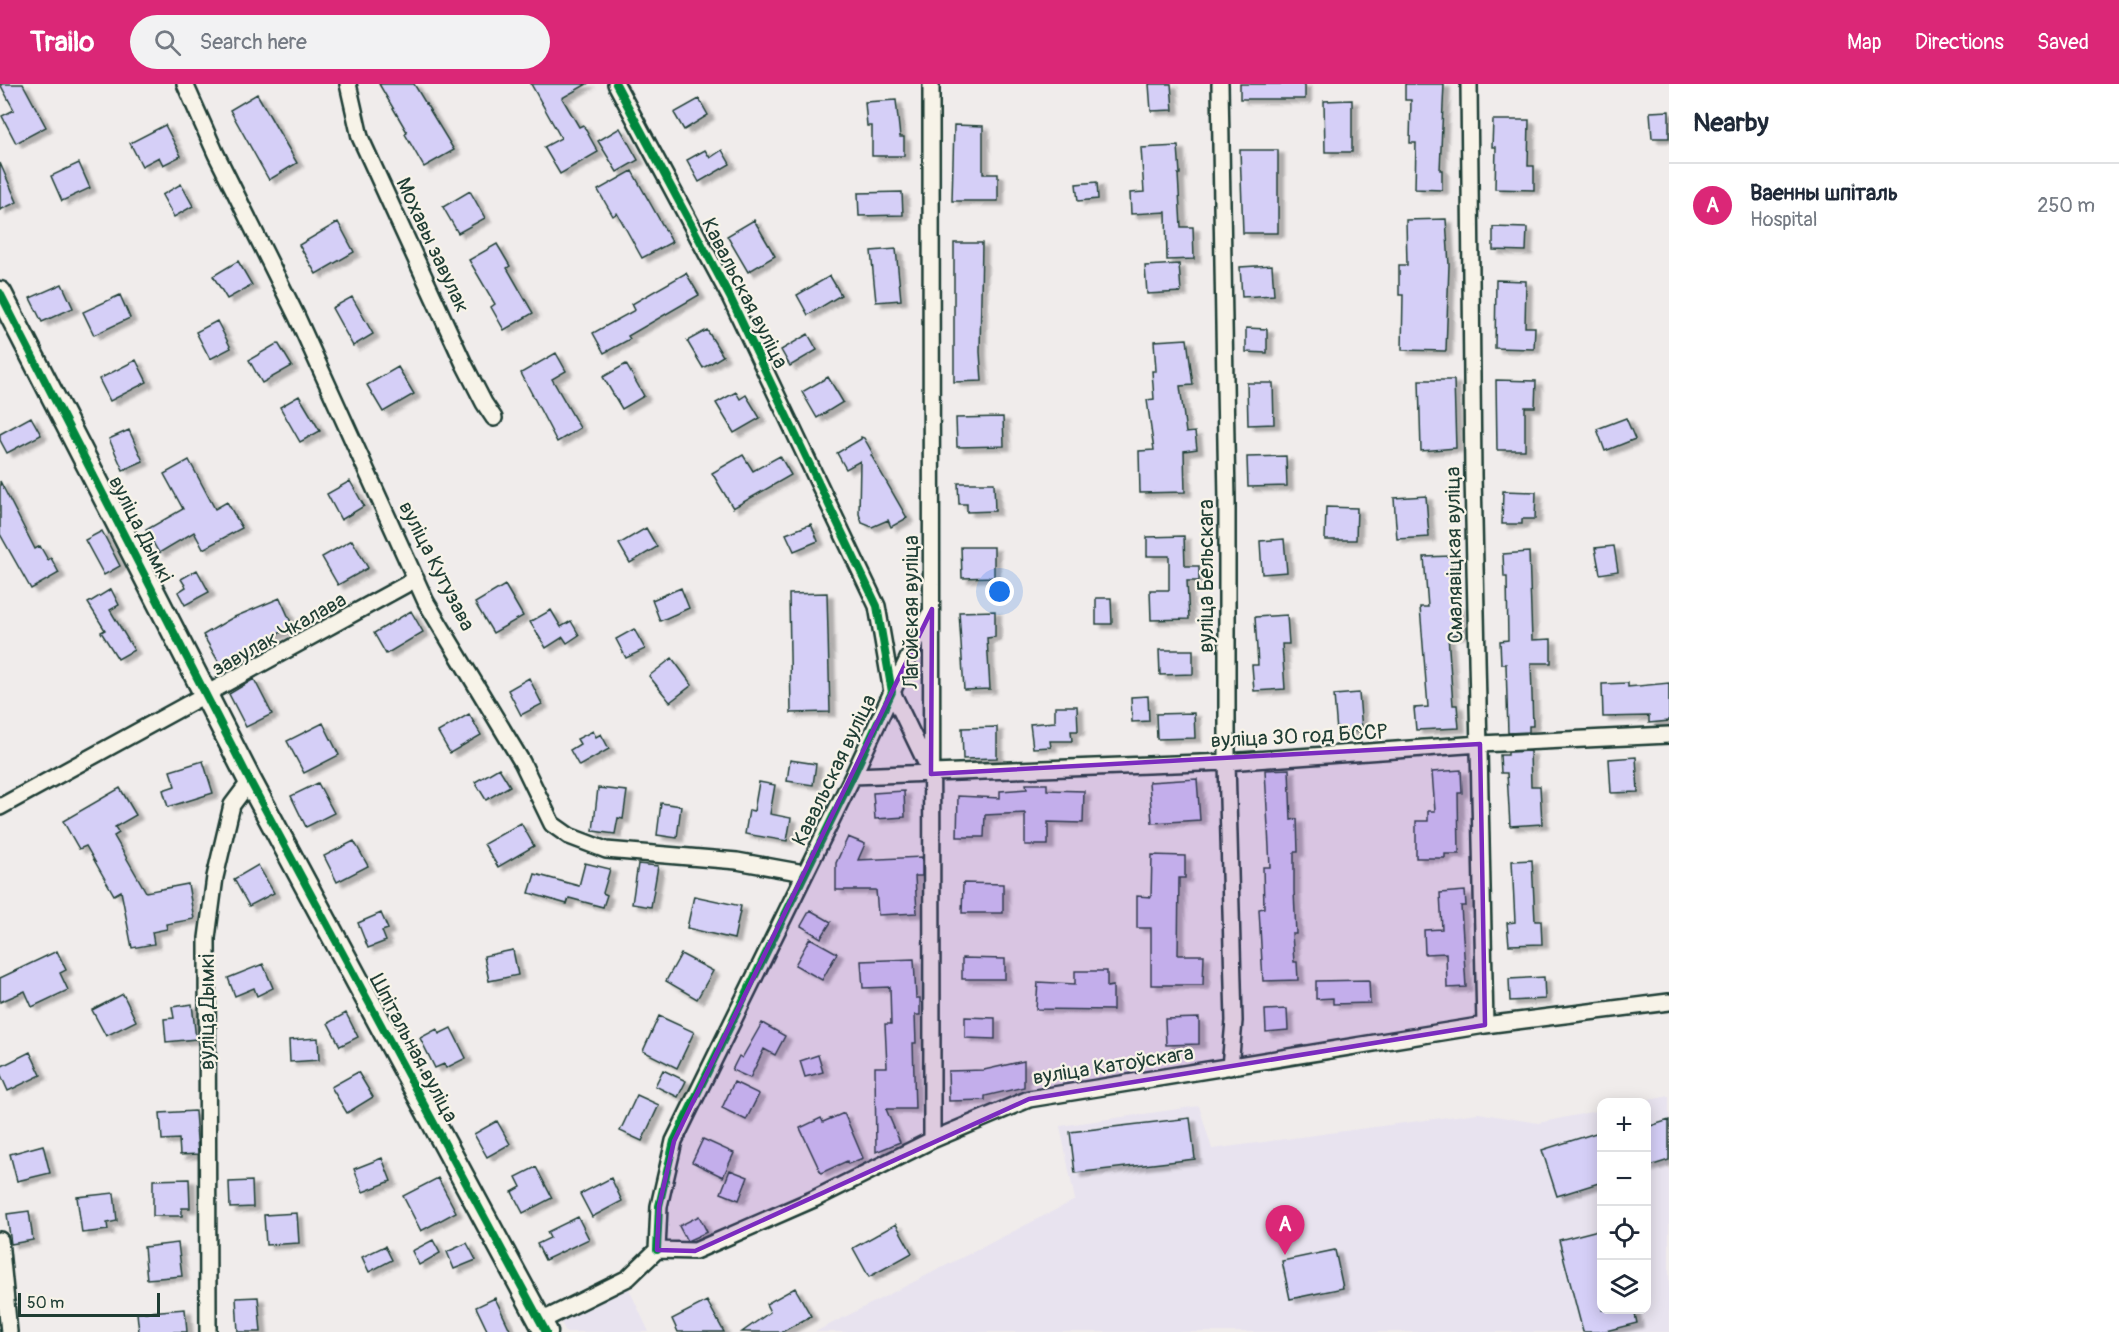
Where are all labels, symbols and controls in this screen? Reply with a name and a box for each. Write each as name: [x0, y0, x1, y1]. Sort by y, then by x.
search box: [130, 15, 550, 69]
text: Trailo: [30, 25, 94, 60]
icon: search: [151, 26, 184, 59]
text: Search here: [199, 28, 307, 56]
text: Map: [1847, 29, 1882, 56]
text: Directions: [1915, 29, 2004, 56]
text: Saved: [2037, 29, 2089, 56]
text: Nearby: [1693, 107, 1769, 139]
street label: Мохавы завулак: [389, 173, 476, 317]
text: Ваенны шпіталь: [1750, 179, 1898, 207]
text: A: [1706, 193, 1719, 218]
text: 250 m: [2037, 193, 2095, 218]
text: Hospital: [1750, 207, 1817, 232]
street label: Кавальская вуліца: [695, 213, 794, 373]
street label: Смалявіцкая вуліца: [1439, 466, 1470, 644]
street label: вуліца Дымкі: [102, 471, 179, 587]
street label: вуліца Кутузава: [392, 497, 481, 636]
street label: вуліца Бельскага: [1193, 499, 1220, 653]
street label: Лагойская вуліца: [898, 535, 925, 690]
your location: [985, 577, 1014, 606]
street label: завулак Чкалава: [207, 586, 351, 682]
street label: Кавальская вуліца: [786, 690, 883, 850]
street label: вуліца 30 год БССР: [1210, 718, 1389, 755]
street label: вуліца Дымкі: [194, 954, 221, 1070]
street label: Шпітальная вуліца: [363, 969, 464, 1127]
street label: вуліца Катоўскага: [1031, 1039, 1195, 1092]
map controls: [1597, 1098, 1651, 1314]
button: +: [1597, 1098, 1651, 1152]
button: −: [1597, 1152, 1651, 1206]
pin: A: [1266, 1206, 1304, 1255]
button: locate: [1597, 1206, 1651, 1260]
button: layers: [1597, 1260, 1651, 1314]
scale bar: [18, 1290, 160, 1318]
text: 50 m: [27, 1293, 64, 1313]

